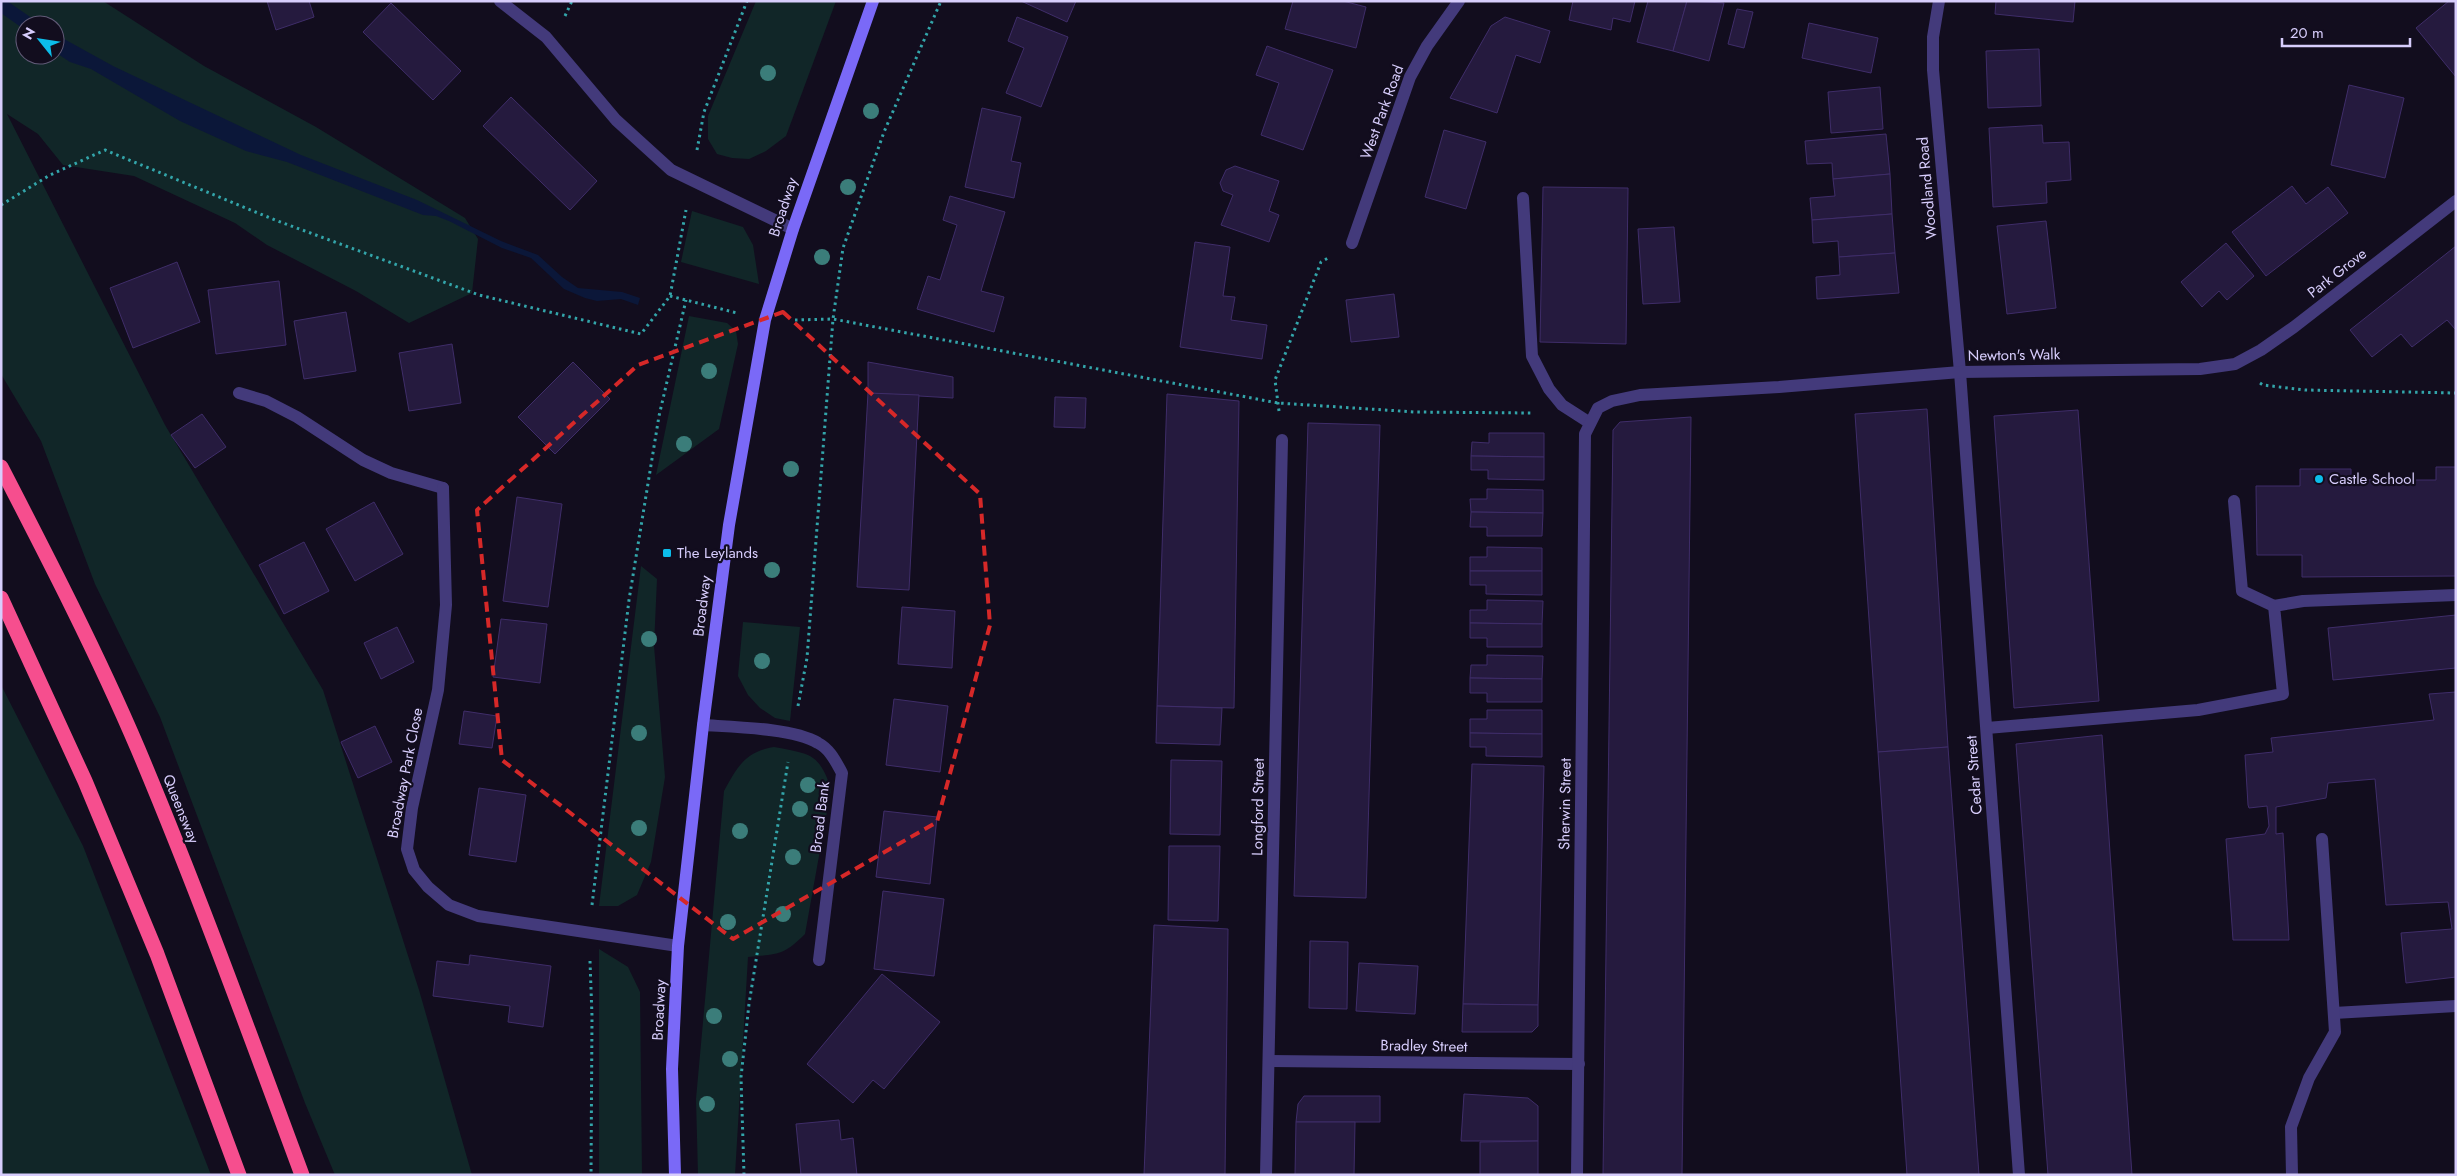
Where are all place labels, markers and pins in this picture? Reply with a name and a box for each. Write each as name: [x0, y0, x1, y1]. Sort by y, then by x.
place label: Castle School: [2329, 468, 2415, 490]
marker: Castle School: [2313, 473, 2325, 485]
place label: The Leylands: [677, 542, 758, 564]
marker: The Leylands: [661, 547, 673, 559]

